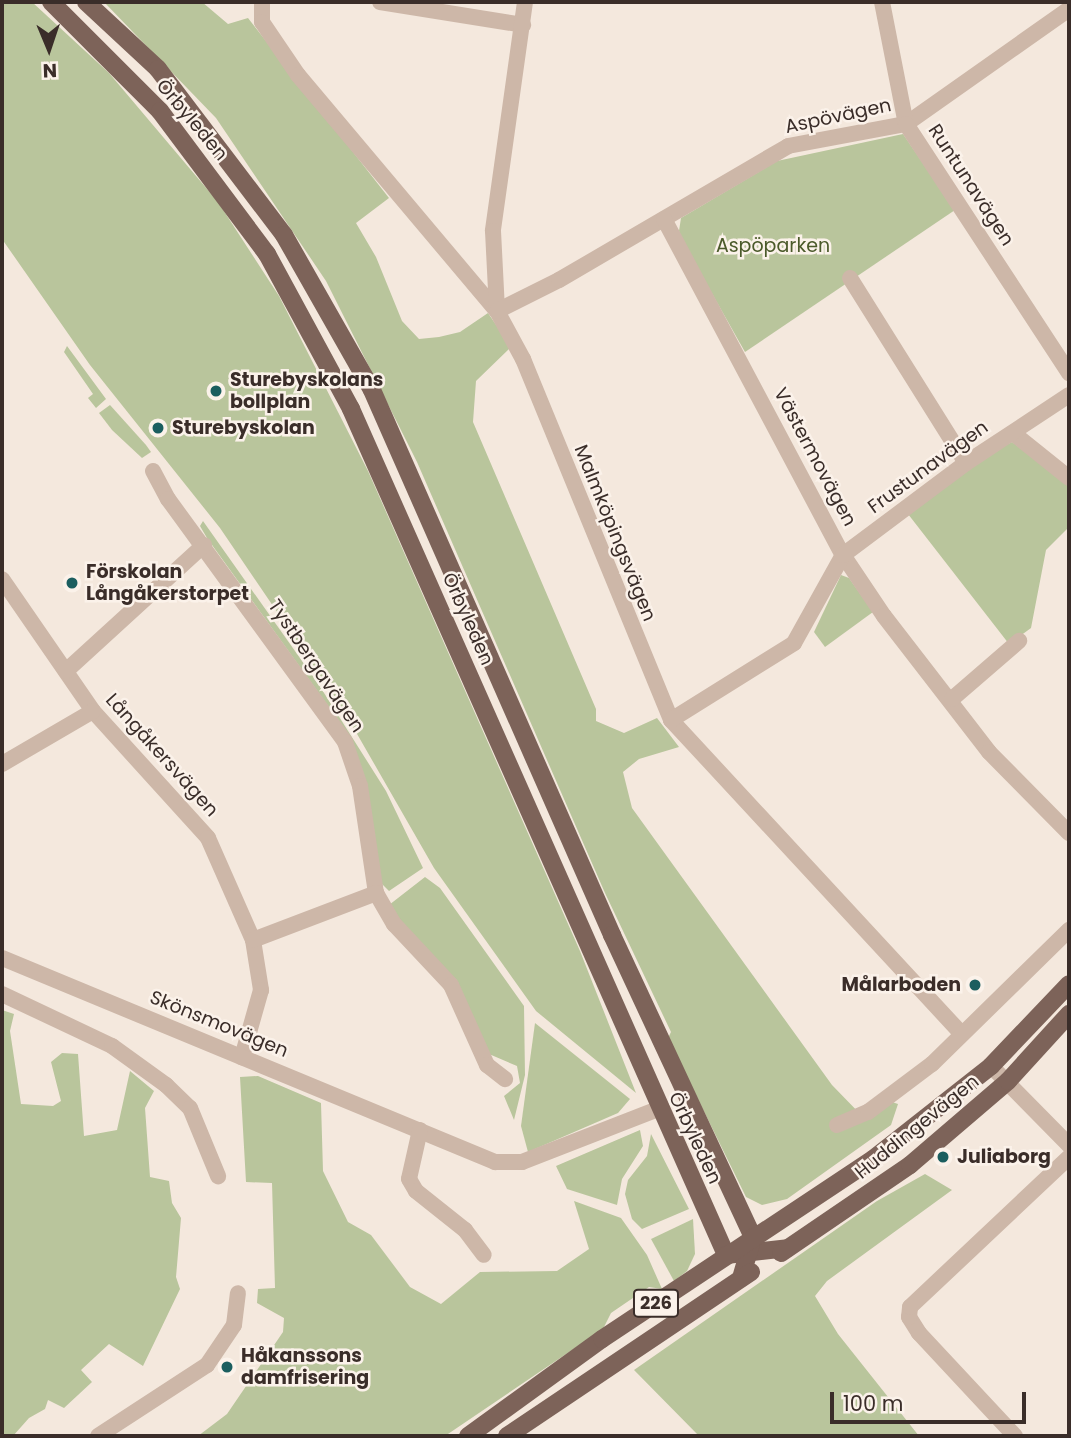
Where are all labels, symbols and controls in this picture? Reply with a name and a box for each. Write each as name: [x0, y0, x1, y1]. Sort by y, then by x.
north arrow: [14, 14, 84, 84]
text: N: [42, 57, 57, 84]
street label: Örbyleden: [152, 75, 232, 165]
street label: Aspövägen: [783, 94, 893, 138]
street label: Runtunavägen: [923, 120, 1019, 250]
park label: Aspöparken: [716, 235, 830, 257]
place label: Sturebyskolans bollplan: [230, 369, 383, 413]
marker: Sturebyskolans bollplan: [208, 383, 224, 399]
street label: Västermovägen: [769, 384, 861, 530]
street label: Frustunavägen: [863, 416, 993, 518]
place label: Sturebyskolan: [172, 417, 315, 439]
marker: Sturebyskolan: [150, 420, 166, 436]
street label: Malmköpingsvägen: [569, 442, 661, 624]
place label: Förskolan Långåkerstorpet: [86, 561, 249, 605]
street label: Örbyleden: [437, 569, 499, 669]
marker: Förskolan Långåkerstorpet: [64, 575, 80, 591]
street label: Tystbergavägen: [263, 595, 369, 737]
street label: Långåkersvägen: [101, 689, 223, 821]
place label: Målarboden: [842, 974, 961, 996]
marker: Målarboden: [967, 977, 983, 993]
street label: Skönsmovägen: [146, 986, 292, 1062]
street label: Huddingevägen: [850, 1070, 984, 1184]
street label: Örbyleden: [664, 1088, 726, 1188]
place label: Juliaborg: [957, 1146, 1051, 1168]
marker: Juliaborg: [935, 1149, 951, 1165]
road number: 226: [632, 1288, 680, 1318]
place label: Håkanssons damfrisering: [241, 1345, 369, 1389]
marker: Håkanssons damfrisering: [219, 1359, 235, 1375]
scale bar: [833, 1378, 1029, 1422]
text: 100 m: [843, 1389, 903, 1418]

